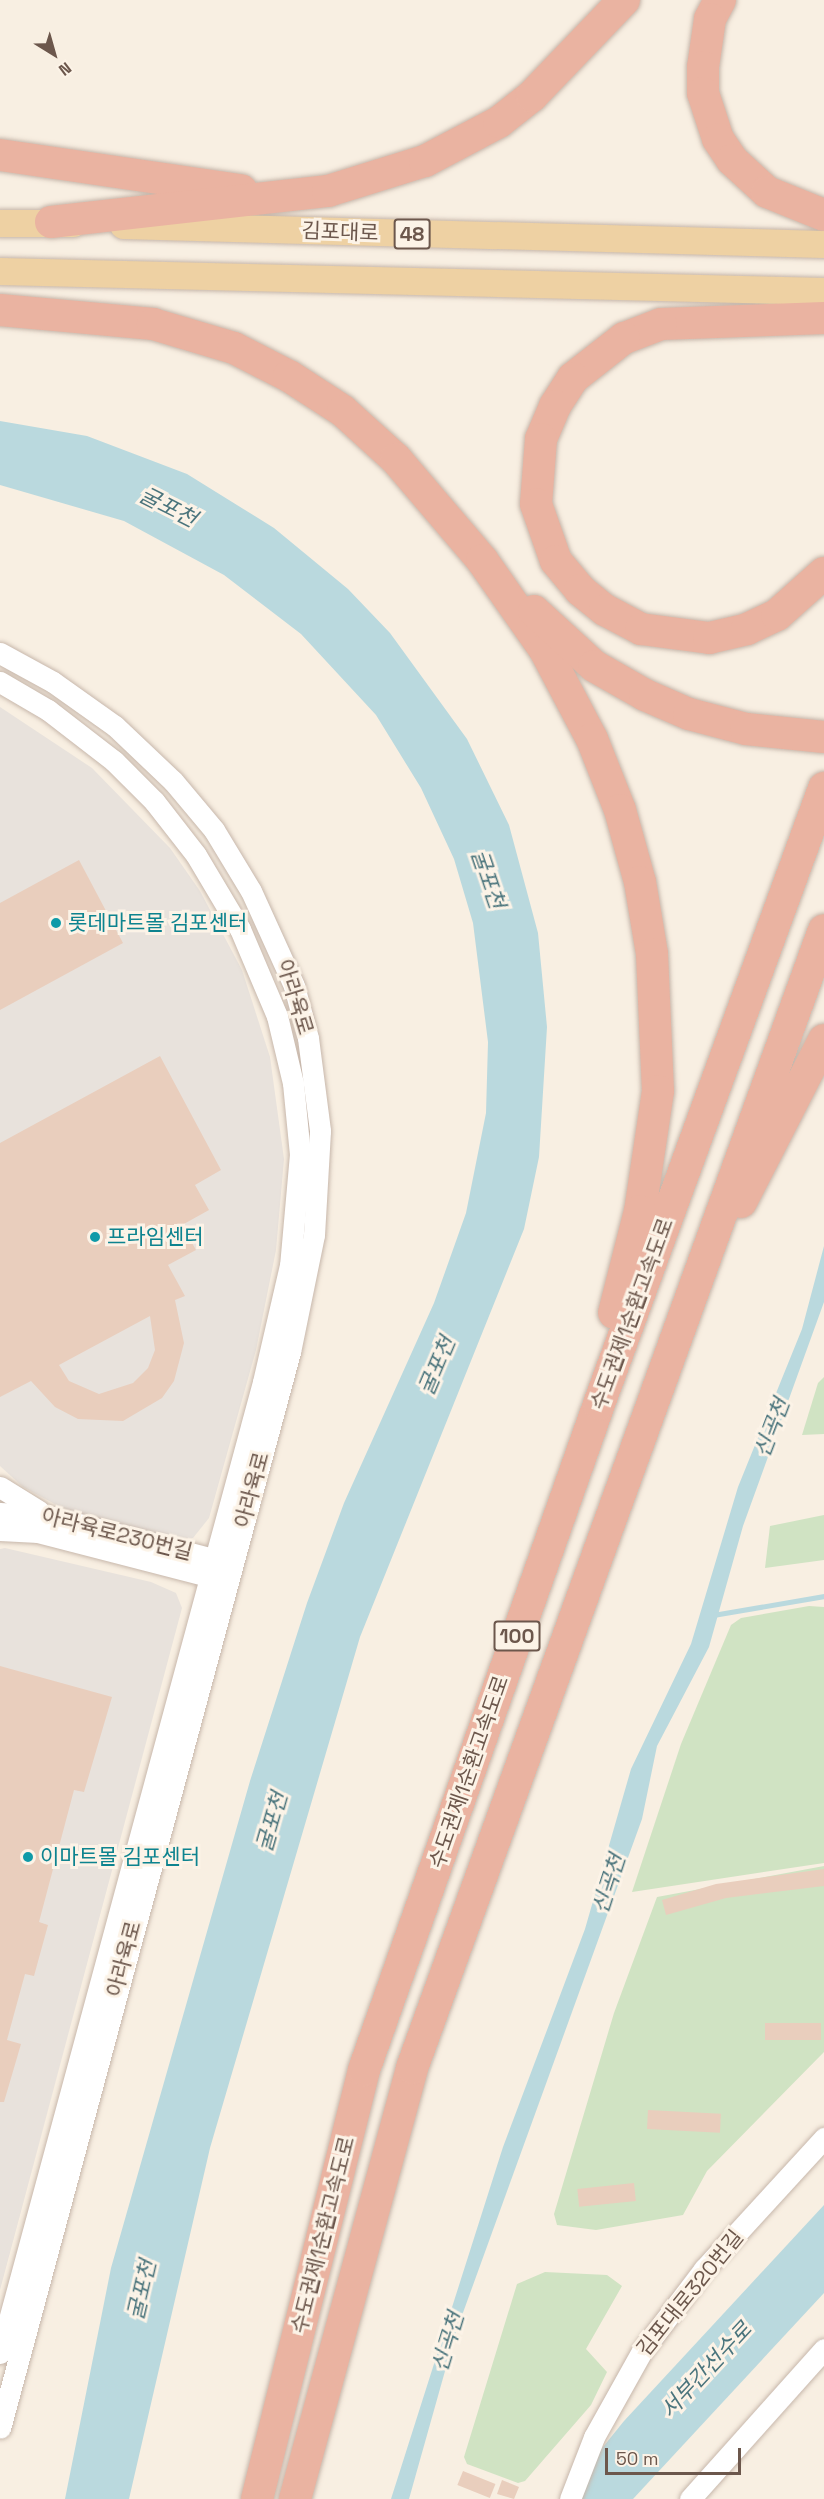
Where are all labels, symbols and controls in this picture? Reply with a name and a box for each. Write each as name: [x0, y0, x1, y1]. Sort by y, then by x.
north arrow: [24, 24, 84, 84]
text: N: [55, 57, 76, 80]
road number: 48: [392, 217, 432, 251]
street label: 김포대로: [301, 218, 379, 246]
water label: 굴포천: [135, 481, 201, 533]
water label: 굴포천: [466, 846, 510, 912]
place label: 롯데마트몰 김포센터: [68, 910, 247, 936]
marker: 롯데마트몰 김포센터: [49, 916, 63, 930]
street label: 아라육로: [272, 956, 318, 1038]
street label: 수도권제1순환고속도로: [586, 1215, 678, 1413]
place label: 프라임센터: [107, 1224, 204, 1250]
marker: 프라임센터: [88, 1230, 102, 1244]
water label: 굴포천: [413, 1333, 461, 1399]
water label: 신곡천: [749, 1395, 795, 1461]
street label: 아라육로: [230, 1449, 274, 1531]
street label: 아라육로230번길: [39, 1503, 195, 1565]
road number: 100: [493, 1619, 541, 1653]
street label: 수도권제1순환고속도로: [424, 1672, 514, 1872]
water label: 굴포천: [251, 1789, 293, 1855]
place label: 이마트몰 김포센터: [40, 1844, 200, 1870]
marker: 이마트몰 김포센터: [21, 1850, 35, 1864]
water label: 신곡천: [587, 1851, 631, 1917]
street label: 아라육로: [102, 1918, 146, 2000]
street label: 수도권제1순환고속도로: [286, 2134, 360, 2336]
street label: 김포대로320번길: [632, 2225, 748, 2361]
water label: 굴포천: [122, 2257, 162, 2323]
water label: 신곡천: [427, 2309, 469, 2375]
water label: 서부간선수로: [655, 2317, 757, 2423]
scale bar: [608, 2436, 744, 2474]
text: 50 m: [616, 2447, 658, 2470]

